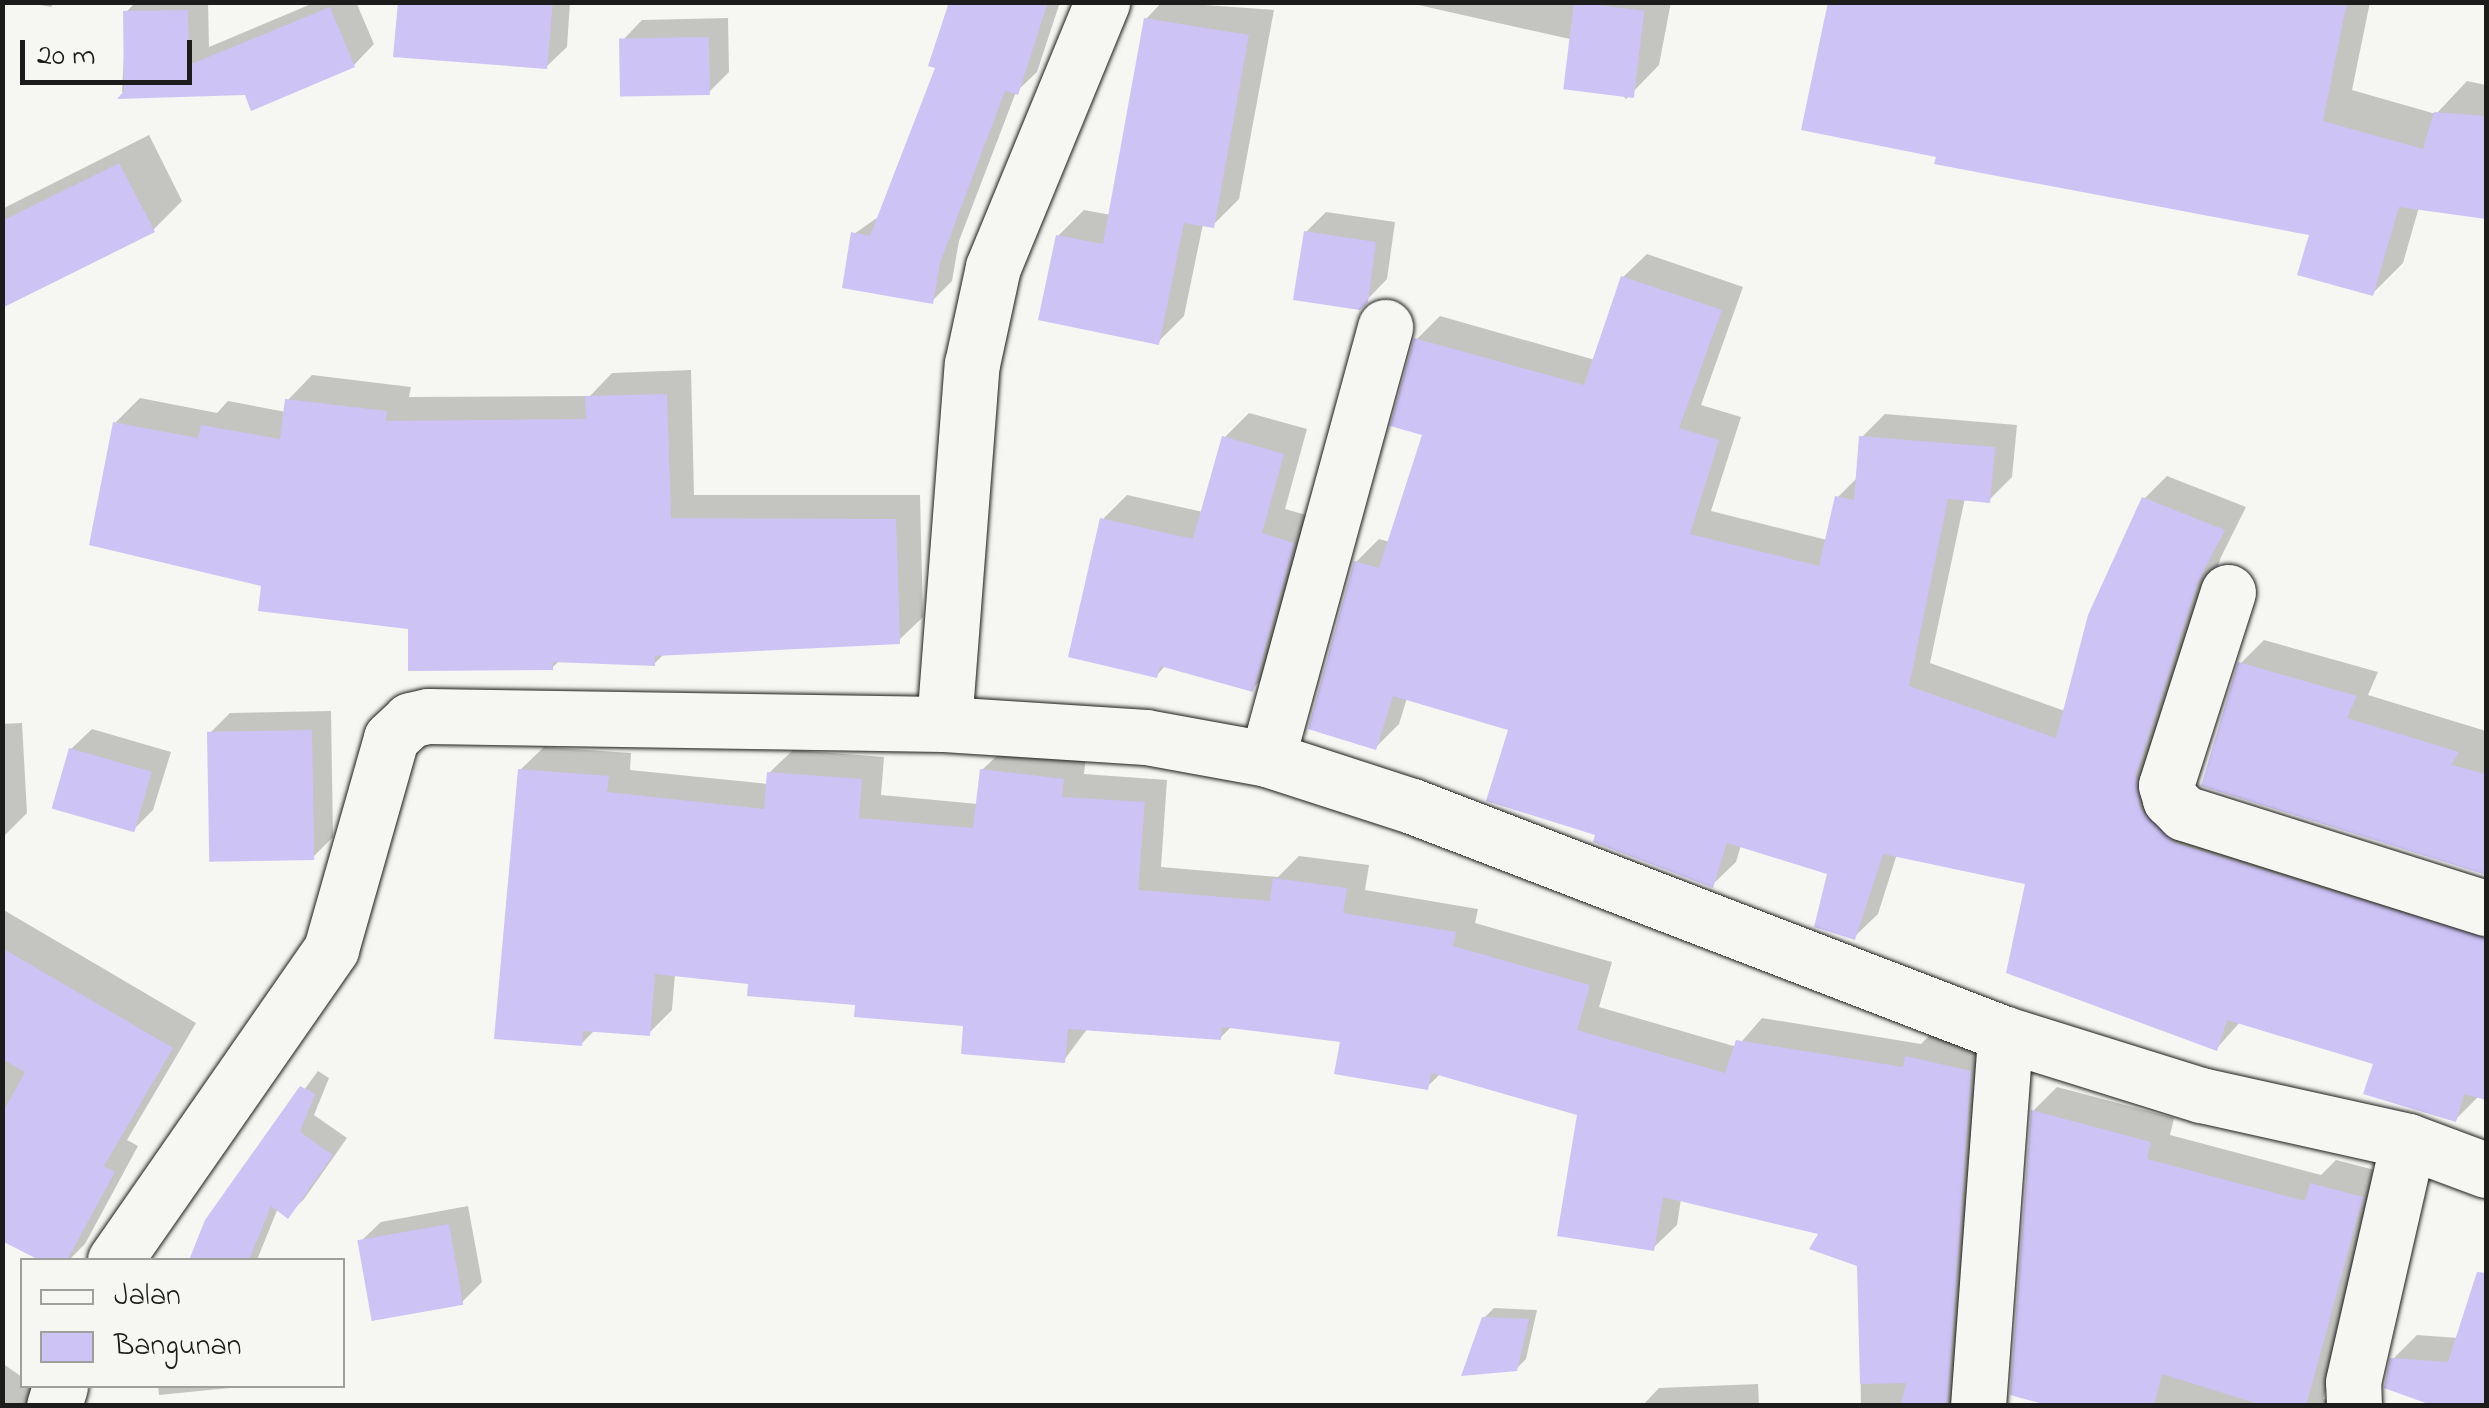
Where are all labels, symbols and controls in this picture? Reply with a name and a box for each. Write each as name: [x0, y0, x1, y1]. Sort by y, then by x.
scale bar: [25, 20, 198, 82]
text: 20 m: [37, 35, 96, 79]
legend: [20, 1258, 345, 1388]
text: Jalan: [114, 1275, 181, 1319]
text: Bangunan: [114, 1325, 242, 1369]

